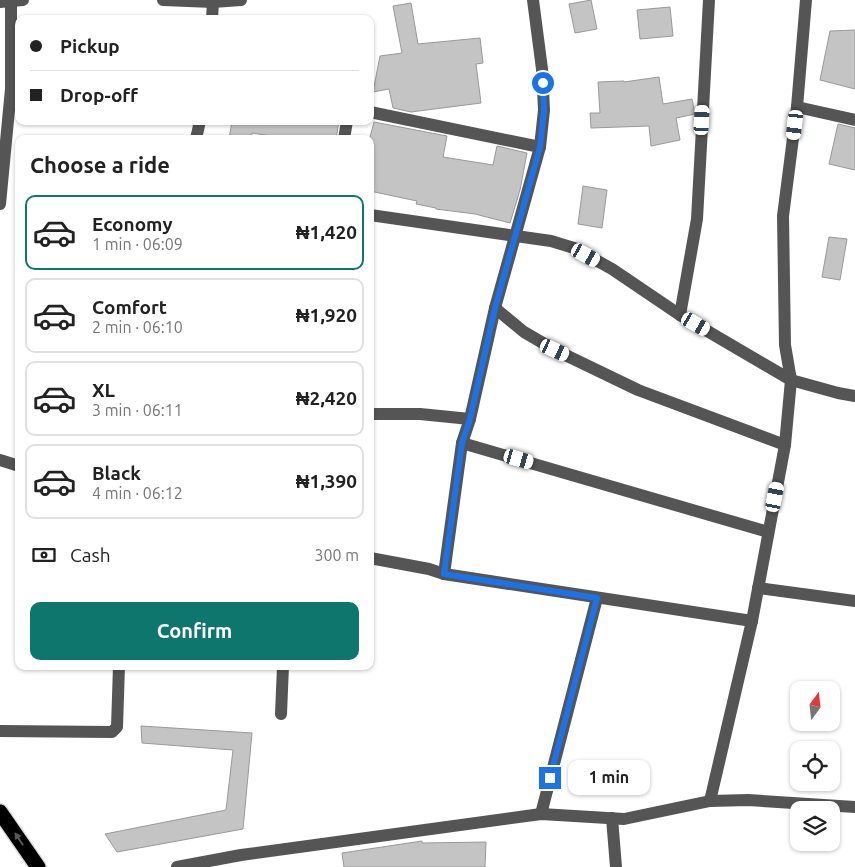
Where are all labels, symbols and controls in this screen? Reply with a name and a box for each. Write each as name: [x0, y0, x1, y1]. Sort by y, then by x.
text: Pickup: [60, 35, 120, 57]
route start: [532, 72, 554, 94]
text: Drop-off: [60, 84, 138, 106]
car: [693, 105, 710, 135]
car: [785, 109, 804, 141]
text: Choose a ride: [30, 152, 170, 177]
icon: car: [32, 210, 77, 255]
text: Economy: [92, 213, 173, 235]
text: ₦1,420: [296, 221, 357, 243]
text: 1 min · 06:09: [92, 235, 183, 253]
car: [569, 241, 602, 269]
icon: car: [32, 293, 77, 338]
text: Comfort: [92, 296, 167, 318]
text: ₦1,920: [296, 304, 357, 326]
car: [679, 310, 712, 338]
text: 2 min · 06:10: [92, 318, 183, 336]
car: [538, 337, 571, 363]
icon: car: [32, 376, 77, 421]
text: XL: [92, 379, 115, 401]
text: ₦2,420: [296, 387, 357, 409]
text: 3 min · 06:11: [92, 401, 183, 419]
car: [502, 448, 535, 470]
icon: car: [32, 459, 77, 504]
text: Black: [92, 462, 141, 484]
text: ₦1,390: [296, 470, 357, 492]
car: [764, 481, 785, 513]
text: 4 min · 06:12: [92, 484, 183, 502]
icon: cash: [30, 541, 58, 569]
text: Cash: [70, 544, 111, 566]
text: 300 m: [314, 546, 359, 564]
button: Confirm: [30, 602, 359, 660]
north arrow: [790, 681, 840, 731]
map controls: [790, 681, 840, 851]
button: locate: [790, 741, 840, 791]
callout: 1 min: [568, 760, 650, 796]
route end: [539, 767, 561, 789]
text: 1 min: [589, 768, 629, 786]
button: layers: [790, 801, 840, 851]
one-way arrow: [15, 832, 24, 846]

